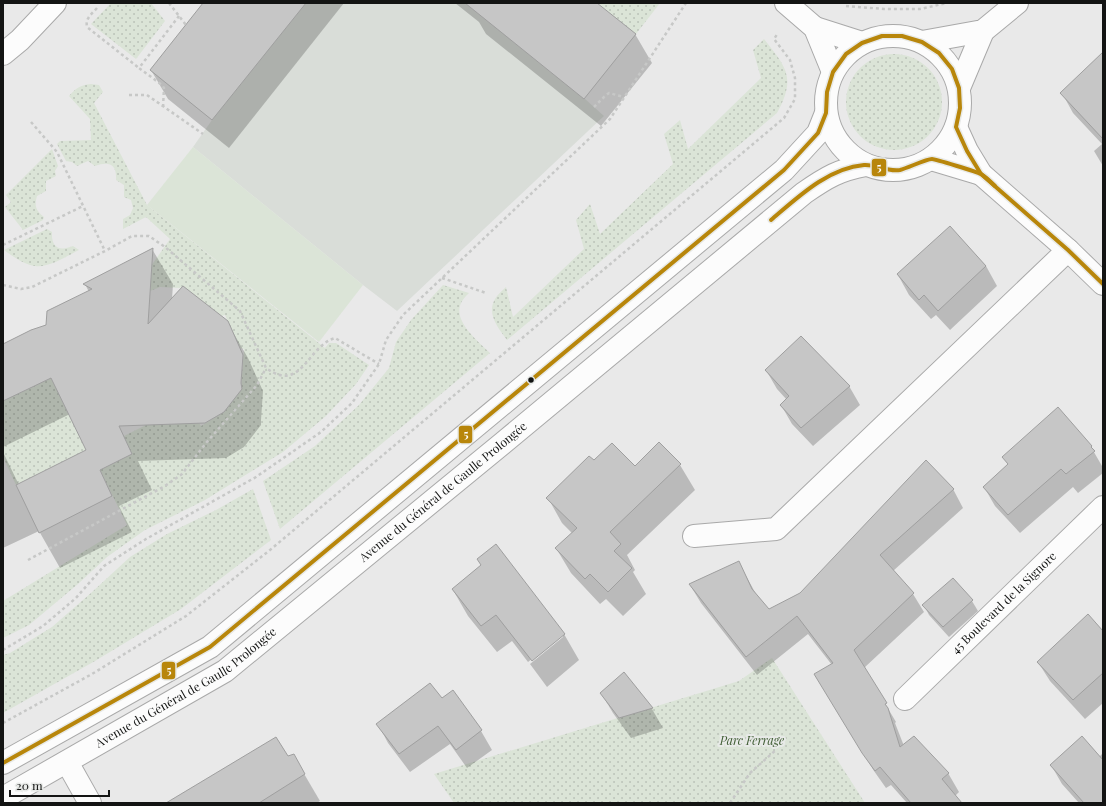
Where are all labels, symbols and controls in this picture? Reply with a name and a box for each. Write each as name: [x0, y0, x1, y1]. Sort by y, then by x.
line badge: 5: [871, 158, 887, 177]
text: 5: [876, 159, 882, 174]
unlabelled marker: [526, 375, 536, 385]
street label: Avenue du Général de Gaulle Prolongée: [355, 418, 530, 565]
line badge: 5: [458, 425, 473, 444]
text: 5: [463, 426, 469, 441]
street label: 45 Boulevard de la Signore: [947, 548, 1059, 657]
street label: Avenue du Général de Gaulle Prolongée: [91, 623, 279, 751]
line badge: 5: [161, 661, 176, 680]
text: 5: [166, 662, 172, 677]
park label: Parc Ferrage: [719, 732, 784, 748]
scale bar: [10, 772, 109, 798]
text: 20 m: [16, 777, 43, 793]

